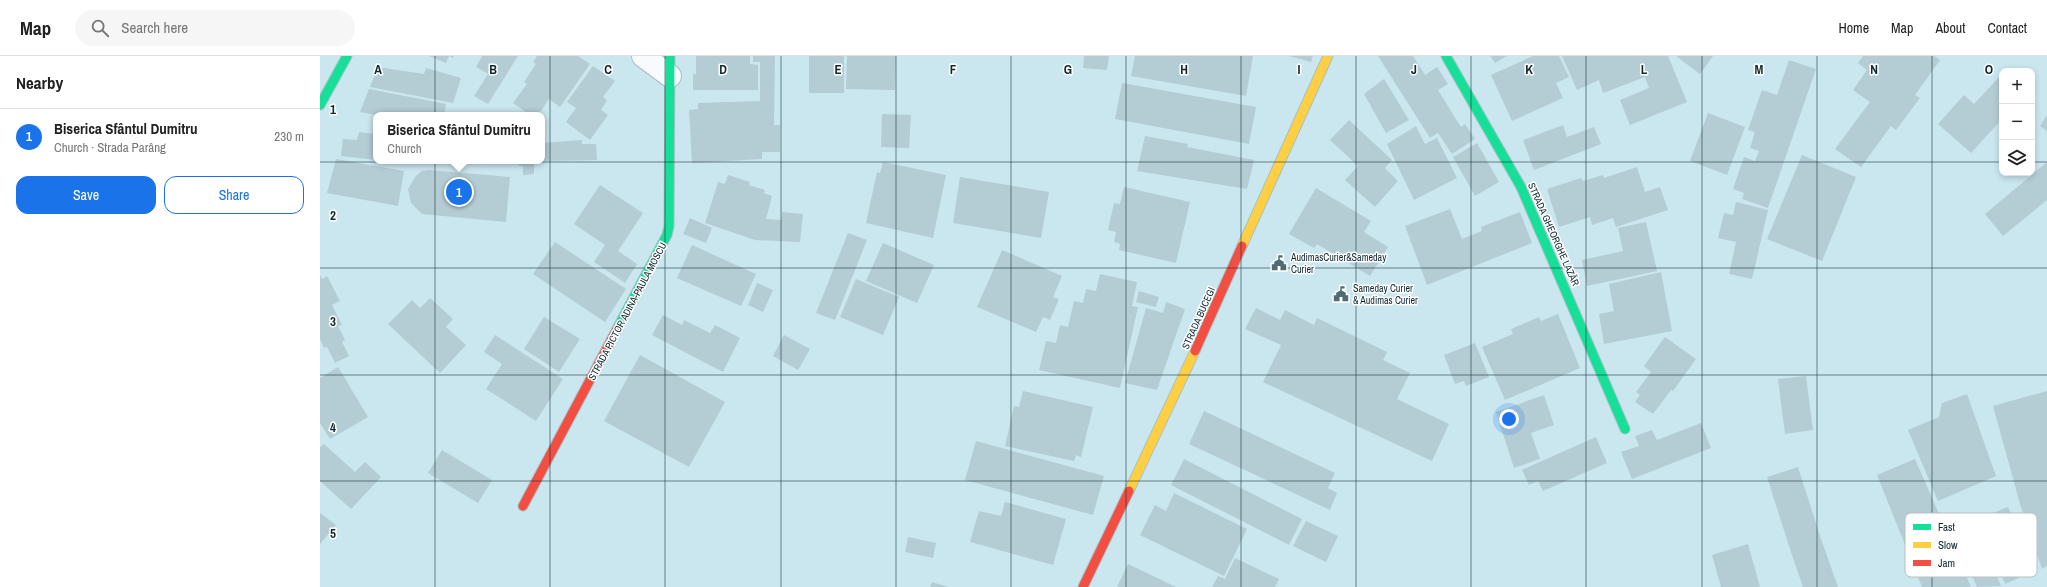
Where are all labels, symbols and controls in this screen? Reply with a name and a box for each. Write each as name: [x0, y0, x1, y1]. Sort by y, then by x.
search box: [75, 10, 355, 46]
text: Map: [20, 15, 51, 41]
icon: search: [89, 17, 111, 39]
text: Search here: [121, 17, 188, 38]
text: Home: [1838, 19, 1869, 37]
text: Map: [1891, 19, 1913, 37]
text: About: [1935, 19, 1965, 37]
text: Contact: [1987, 19, 2027, 37]
text: A: [374, 61, 382, 78]
text: B: [489, 61, 497, 78]
text: C: [604, 61, 612, 78]
text: D: [719, 61, 727, 78]
text: E: [834, 61, 842, 78]
text: F: [950, 61, 957, 78]
text: G: [1064, 61, 1072, 78]
text: H: [1180, 61, 1188, 78]
text: I: [1298, 61, 1301, 78]
text: J: [1411, 61, 1417, 78]
text: K: [1525, 61, 1533, 78]
text: L: [1641, 61, 1648, 78]
text: M: [1755, 61, 1764, 78]
text: N: [1870, 61, 1878, 78]
text: O: [1985, 61, 1993, 78]
map controls: [1999, 68, 2035, 176]
button: +: [1999, 68, 2035, 104]
text: Nearby: [16, 71, 63, 94]
text: 1: [330, 101, 336, 118]
button: −: [1999, 104, 2035, 140]
popup: [373, 112, 545, 164]
text: Biserica Sfântul Dumitru: [54, 118, 198, 139]
text: Biserica Sfântul Dumitru: [387, 119, 531, 140]
text: 1: [26, 128, 32, 145]
text: 230 m: [274, 128, 304, 145]
text: Church · Strada Parâng: [54, 139, 166, 156]
text: Church: [387, 140, 422, 157]
button: layers: [1999, 140, 2035, 176]
button: Save: [16, 176, 156, 214]
button: Share: [164, 176, 304, 214]
pin: 1: [446, 177, 472, 207]
street label: STRADA GHEORGHE LAZĂR: [1525, 181, 1582, 288]
text: 2: [330, 207, 336, 224]
street label: STRADA PICTOR ADINA-PAULA MOSCU: [586, 240, 669, 382]
place label: AudimasCurier&Sameday Curier: [1290, 251, 1387, 276]
public building icon: AudimasCurier&Sameday Curier: [1270, 254, 1288, 272]
place label: Sameday Curier & Audimas Curier: [1353, 282, 1418, 307]
street label: STRADA BUCEGI: [1179, 285, 1218, 351]
public building icon: Sameday Curier & Audimas Curier: [1332, 285, 1350, 303]
text: 3: [330, 313, 336, 330]
your location: [1499, 409, 1519, 429]
text: 4: [330, 419, 336, 436]
legend: [1905, 513, 2037, 577]
text: Fast: [1938, 520, 1956, 534]
text: 5: [330, 525, 336, 542]
text: Slow: [1938, 538, 1958, 552]
text: Jam: [1938, 556, 1955, 570]

